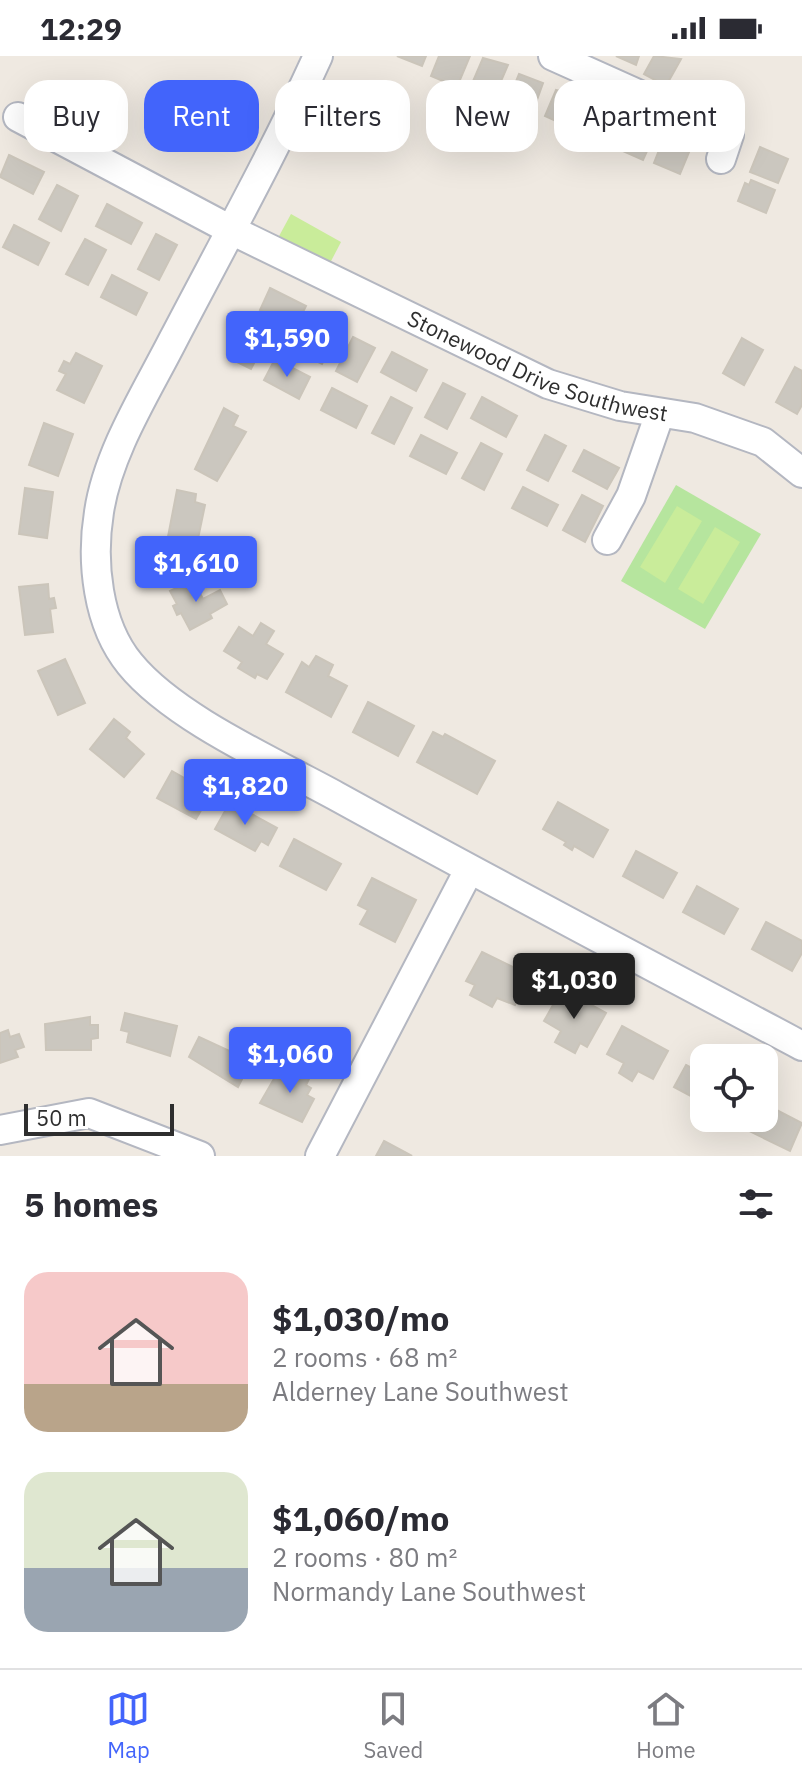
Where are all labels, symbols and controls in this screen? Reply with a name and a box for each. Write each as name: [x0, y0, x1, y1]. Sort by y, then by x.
text: 12:29: [40, 9, 122, 48]
chip: Buy: [24, 80, 128, 152]
chip: Rent: [144, 80, 259, 152]
chip: Filters: [275, 80, 410, 152]
chip: New: [426, 80, 538, 152]
chip: Apartment: [554, 80, 745, 152]
street label: Stonewood Drive Southwest: [403, 303, 670, 427]
pin: $1,590: [222, 311, 352, 379]
text: $1,590: [244, 320, 330, 354]
pin: $1,610: [131, 536, 261, 604]
text: $1,610: [153, 545, 239, 579]
pin: $1,820: [180, 759, 310, 827]
text: $1,820: [202, 768, 288, 802]
pin: $1,030: [509, 953, 639, 1021]
text: $1,030: [531, 962, 617, 996]
pin: $1,060: [225, 1027, 355, 1095]
text: $1,060: [247, 1036, 333, 1070]
map controls: [690, 1044, 778, 1132]
button: locate: [690, 1044, 778, 1132]
scale bar: [24, 1100, 174, 1136]
text: 50 m: [36, 1103, 87, 1132]
text: 5 homes: [24, 1182, 159, 1226]
icon: filters: [734, 1182, 778, 1226]
text: $1,030/mo: [272, 1296, 449, 1340]
icon: home: [88, 1304, 184, 1400]
text: 2 rooms · 68 m²: [272, 1340, 457, 1374]
text: Alderney Lane Southwest: [272, 1374, 569, 1408]
text: $1,060/mo: [272, 1496, 449, 1540]
icon: home: [88, 1504, 184, 1600]
text: 2 rooms · 80 m²: [272, 1540, 457, 1574]
text: Normandy Lane Southwest: [272, 1574, 586, 1608]
tab: Map: [106, 1687, 150, 1764]
tab: Saved: [363, 1687, 423, 1764]
tab: Home: [636, 1687, 695, 1764]

